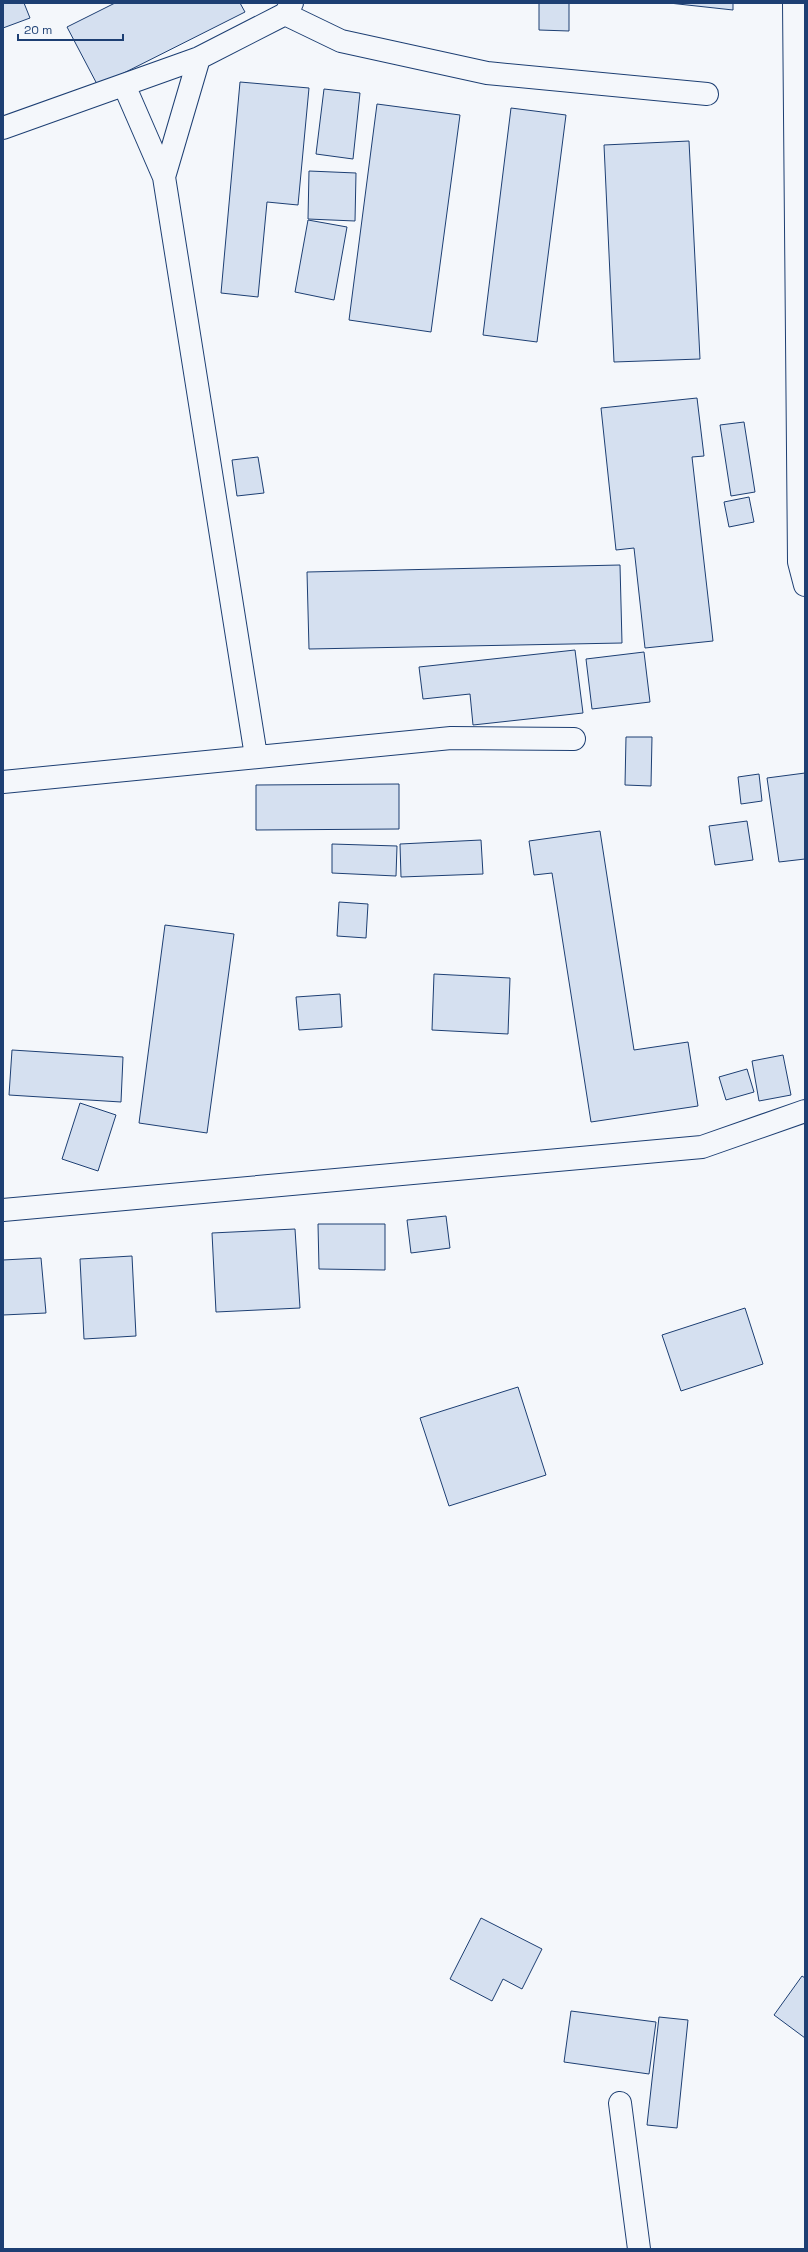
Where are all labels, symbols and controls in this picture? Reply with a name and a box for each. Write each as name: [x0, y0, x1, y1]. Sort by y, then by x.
scale bar: [18, 16, 123, 42]
text: 20 m: [24, 22, 52, 38]

